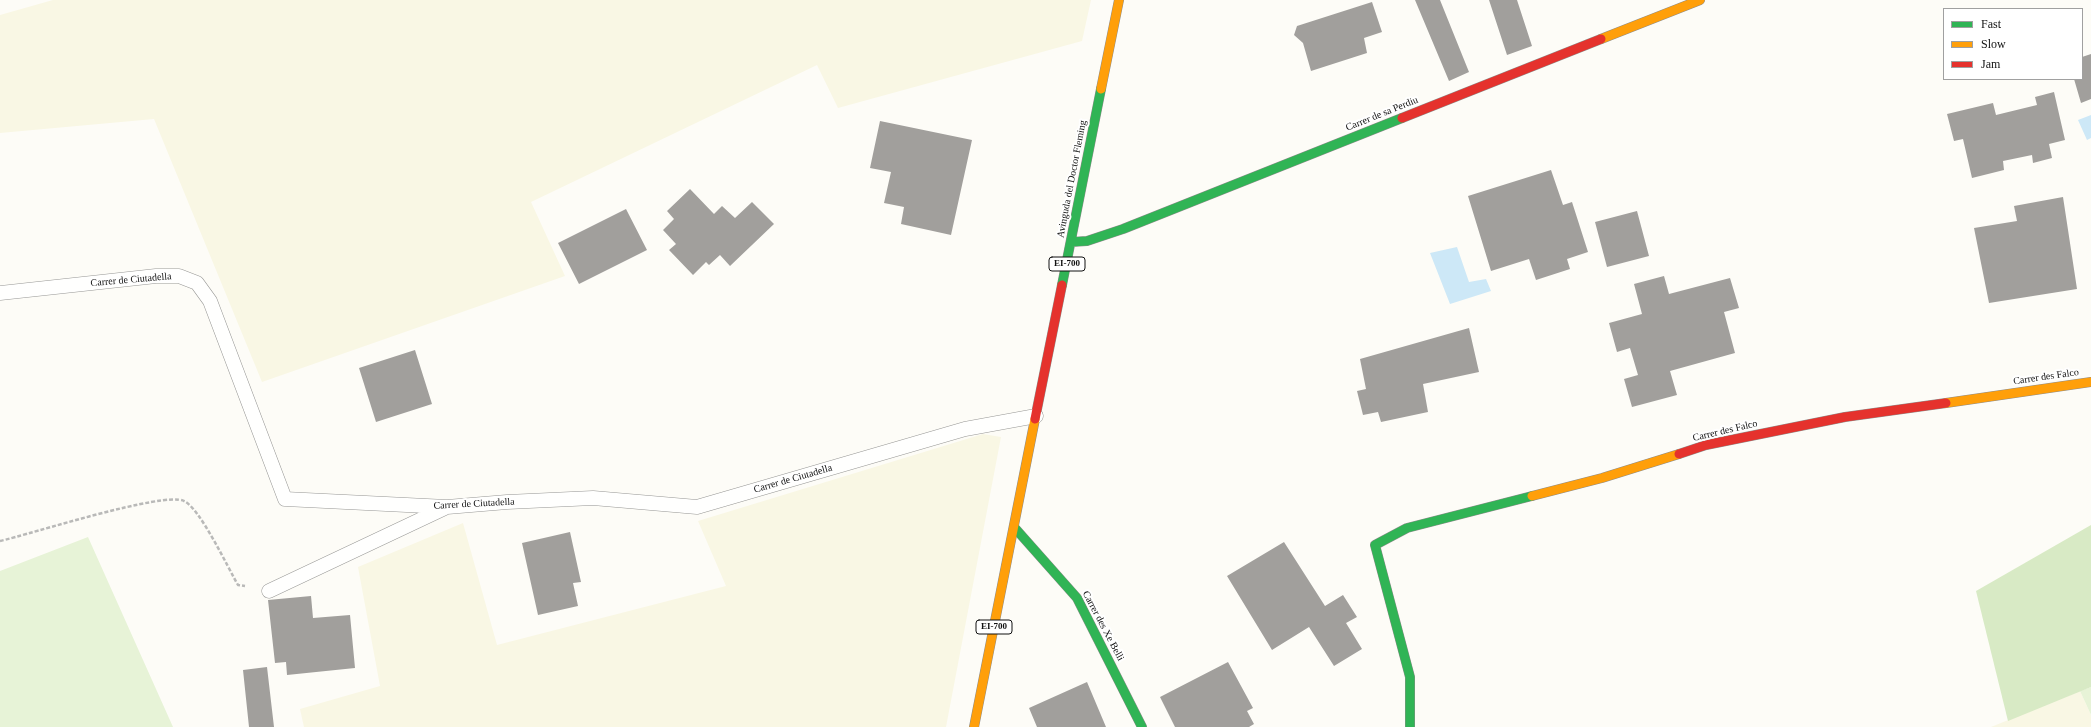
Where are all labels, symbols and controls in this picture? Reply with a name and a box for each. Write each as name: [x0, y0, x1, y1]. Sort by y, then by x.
legend: [1943, 8, 2083, 80]
text: Fast: [1981, 17, 2001, 31]
text: Slow: [1981, 37, 2006, 51]
text: Jam: [1981, 57, 2000, 71]
street label: Carrer de sa Perdiu: [1344, 94, 1420, 134]
street label: Avinguda del Doctor Fleming: [1055, 119, 1089, 239]
road number: EI-700: [1049, 257, 1085, 271]
street label: Carrer de Ciutadella: [90, 270, 172, 290]
street label: Carrer des Falco: [2012, 366, 2080, 388]
street label: Carrer des Falco: [1691, 418, 1759, 444]
street label: Carrer de Ciutadella: [752, 462, 834, 496]
street label: Carrer de Ciutadella: [433, 496, 515, 512]
street label: Carrer des Xe Belli: [1080, 589, 1126, 663]
road number: EI-700: [976, 620, 1012, 634]

